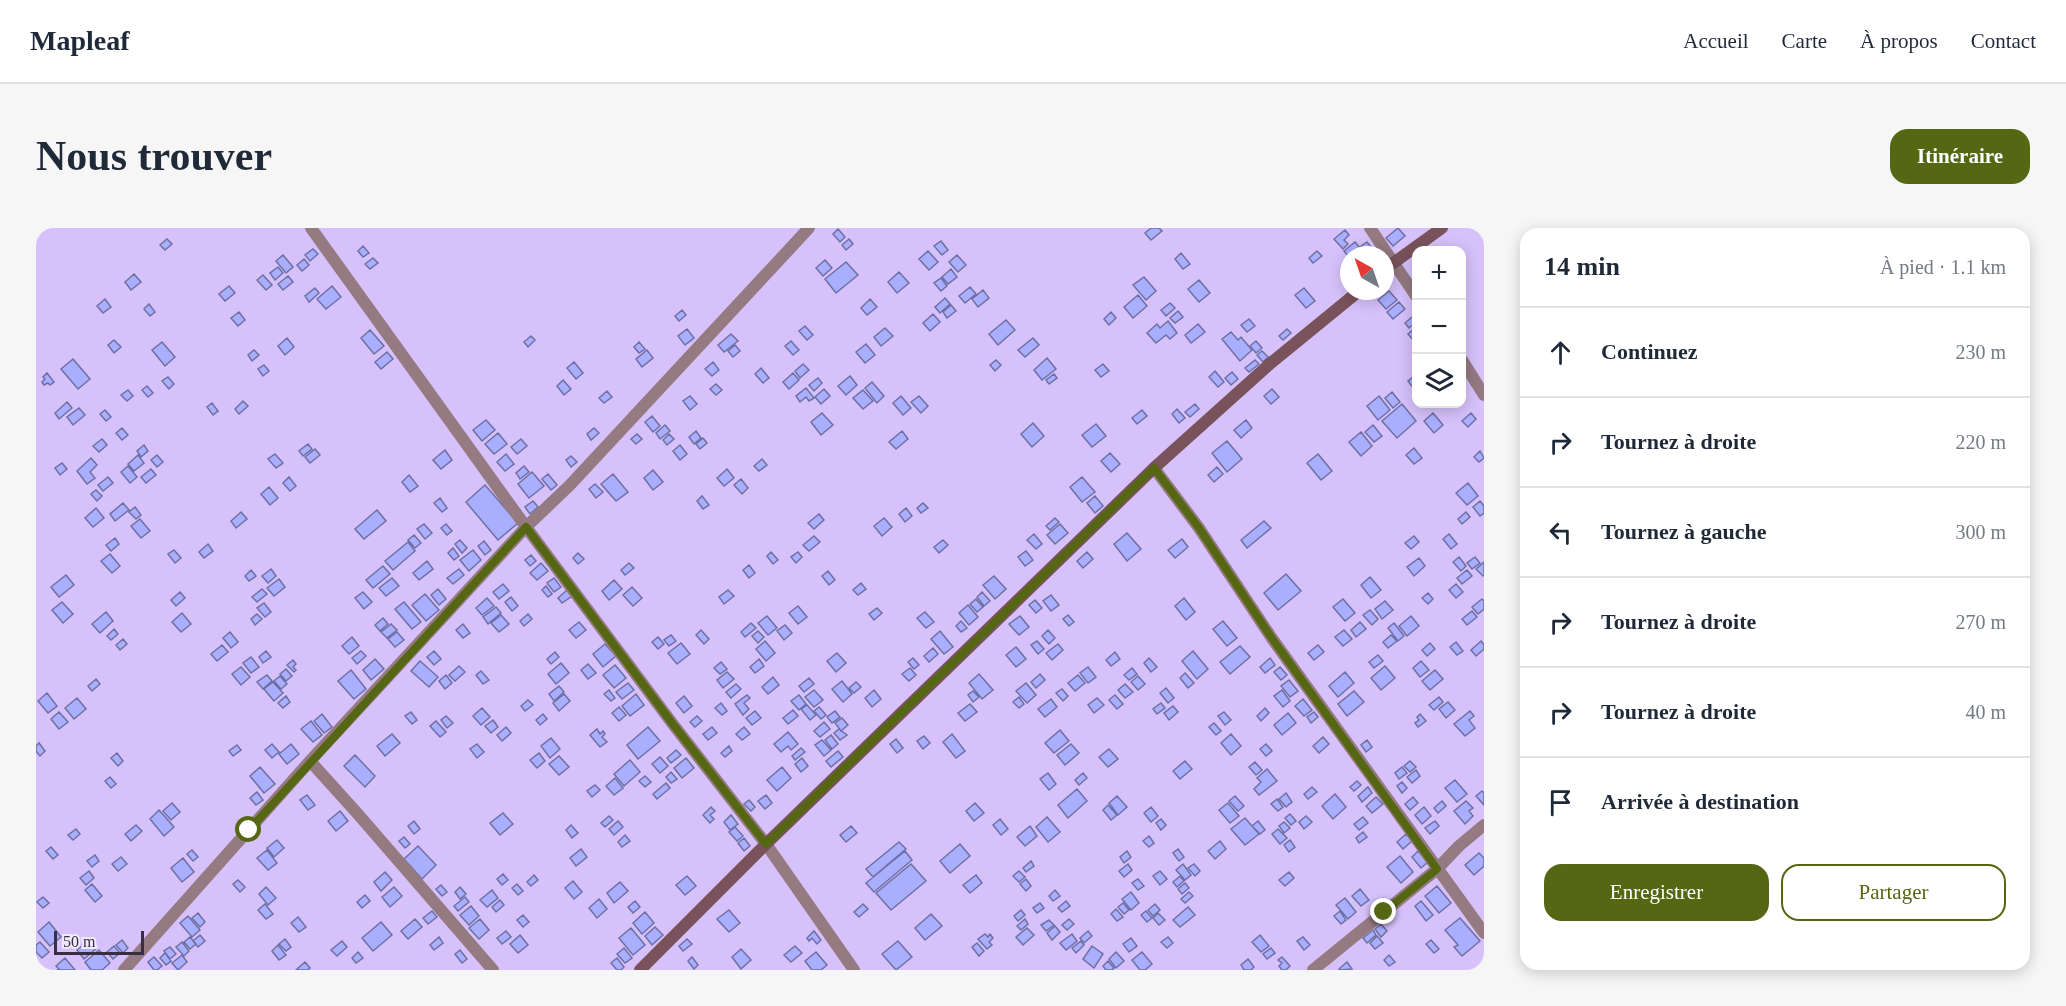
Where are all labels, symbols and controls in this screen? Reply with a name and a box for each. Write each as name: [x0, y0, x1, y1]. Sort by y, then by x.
text: Mapleaf: [30, 25, 130, 56]
text: Accueil: [1683, 29, 1749, 53]
text: Carte: [1782, 29, 1827, 53]
text: À propos: [1860, 29, 1938, 53]
text: Contact: [1971, 29, 2036, 53]
button: Itinéraire: [1890, 129, 2030, 184]
text: Nous trouver: [36, 133, 272, 179]
north arrow: [1340, 246, 1394, 300]
map controls: [1412, 246, 1466, 408]
button: +: [1412, 246, 1466, 300]
text: 14 min: [1544, 252, 1620, 281]
text: À pied · 1.1 km: [1880, 256, 2006, 278]
button: −: [1412, 300, 1466, 354]
icon: ahead: [1544, 336, 1577, 369]
text: Continuez: [1601, 339, 1698, 364]
text: 230 m: [1955, 341, 2006, 363]
button: layers: [1412, 354, 1466, 408]
icon: right: [1544, 426, 1577, 459]
text: Tournez à droite: [1601, 429, 1756, 454]
text: 220 m: [1955, 431, 2006, 453]
icon: left: [1544, 516, 1577, 549]
text: Tournez à gauche: [1601, 519, 1766, 544]
text: 300 m: [1955, 521, 2006, 543]
icon: right: [1544, 606, 1577, 639]
text: Tournez à droite: [1601, 609, 1756, 634]
text: 270 m: [1955, 611, 2006, 633]
icon: right: [1544, 696, 1577, 729]
text: Tournez à droite: [1601, 699, 1756, 724]
text: 40 m: [1965, 701, 2006, 723]
icon: arrive: [1544, 786, 1577, 819]
text: Arrivée à destination: [1601, 789, 1799, 814]
route start: [235, 816, 261, 842]
button: Enregistrer: [1544, 864, 1769, 921]
button: Partager: [1781, 864, 2006, 921]
route end: [1370, 898, 1396, 924]
scale bar: [54, 928, 144, 956]
text: 50 m: [63, 933, 95, 950]

